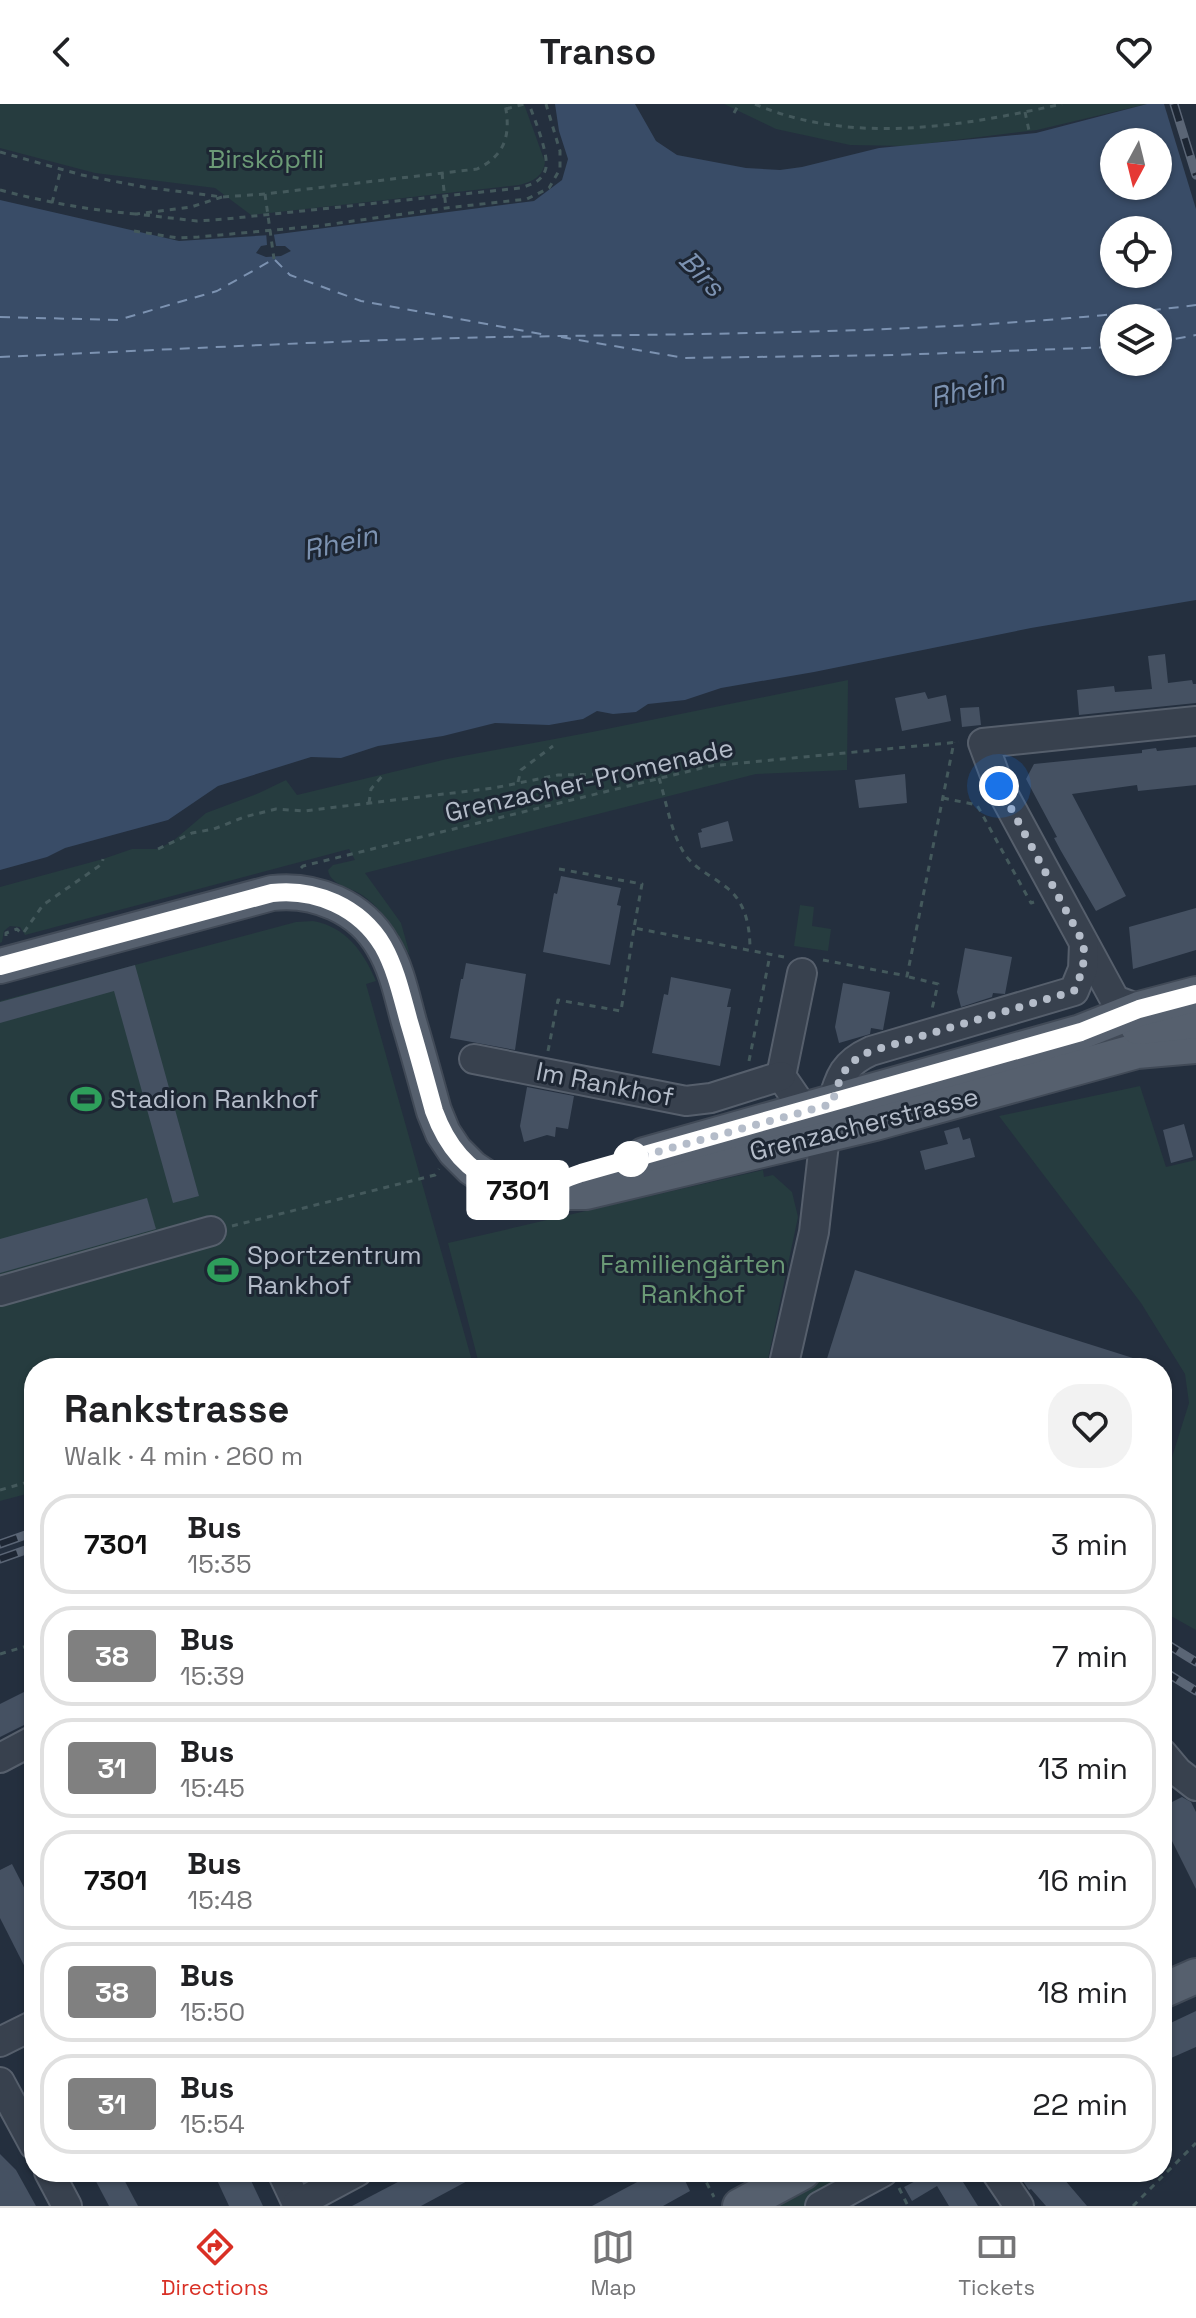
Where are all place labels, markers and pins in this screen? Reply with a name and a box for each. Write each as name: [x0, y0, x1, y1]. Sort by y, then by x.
sports icon: Stadion Rankhof: [69, 1082, 103, 1116]
place label: Stadion Rankhof: [110, 1082, 319, 1116]
unlabelled marker: [614, 1142, 648, 1176]
place label: Sportzentrum Rankhof: [247, 1238, 422, 1302]
sports icon: Sportzentrum Rankhof: [206, 1253, 240, 1287]

